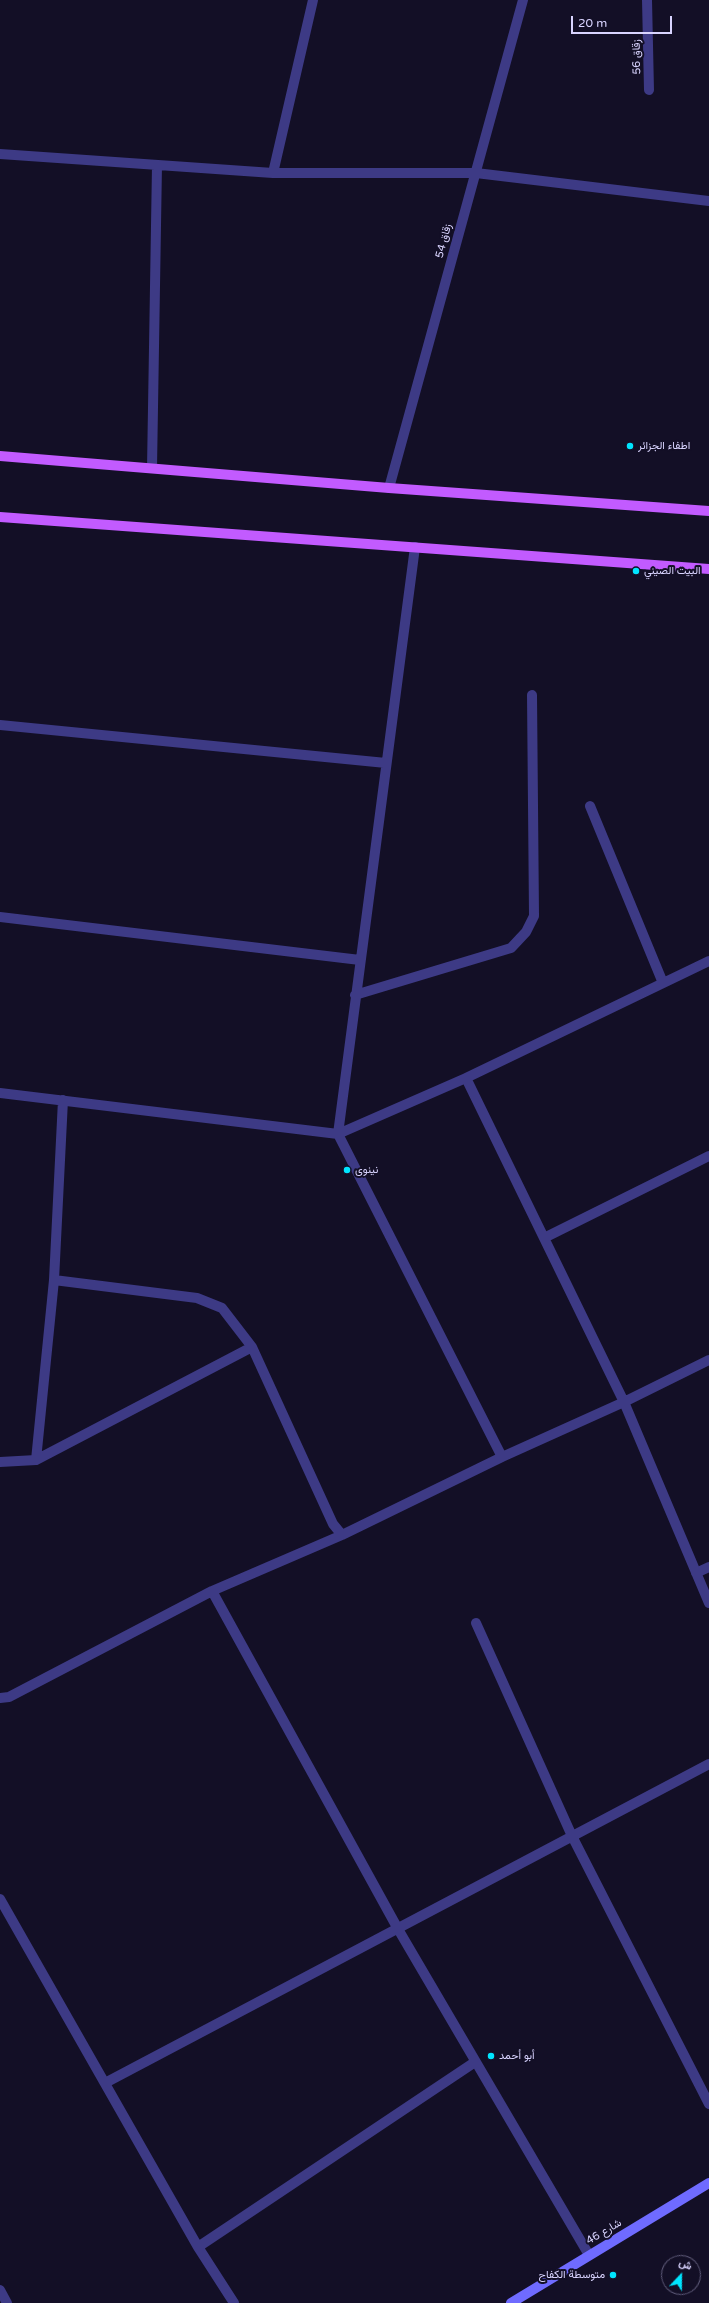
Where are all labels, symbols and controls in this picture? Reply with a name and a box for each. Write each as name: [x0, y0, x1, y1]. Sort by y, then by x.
scale bar: [573, 8, 674, 34]
text: 20 m: [578, 16, 607, 30]
street label: زقاق 56: [630, 39, 644, 75]
street label: زقاق 54: [433, 222, 455, 260]
place label: اطفاء الجزائر: [638, 439, 690, 453]
marker: اطفاء الجزائر: [625, 441, 635, 451]
place label: البيت الصيني: [644, 564, 701, 578]
marker: البيت الصيني: [631, 566, 641, 576]
place label: نينوى: [355, 1163, 378, 1177]
marker: نينوى: [342, 1165, 352, 1175]
place label: أبو أحمد: [499, 2049, 535, 2063]
marker: أبو أحمد: [486, 2051, 496, 2061]
street label: شارع 46: [584, 2216, 624, 2248]
north arrow: [661, 2255, 701, 2295]
text: ش: [677, 2256, 694, 2273]
place label: متوسطة الكفاح: [539, 2268, 605, 2282]
marker: متوسطة الكفاح: [608, 2270, 618, 2280]

